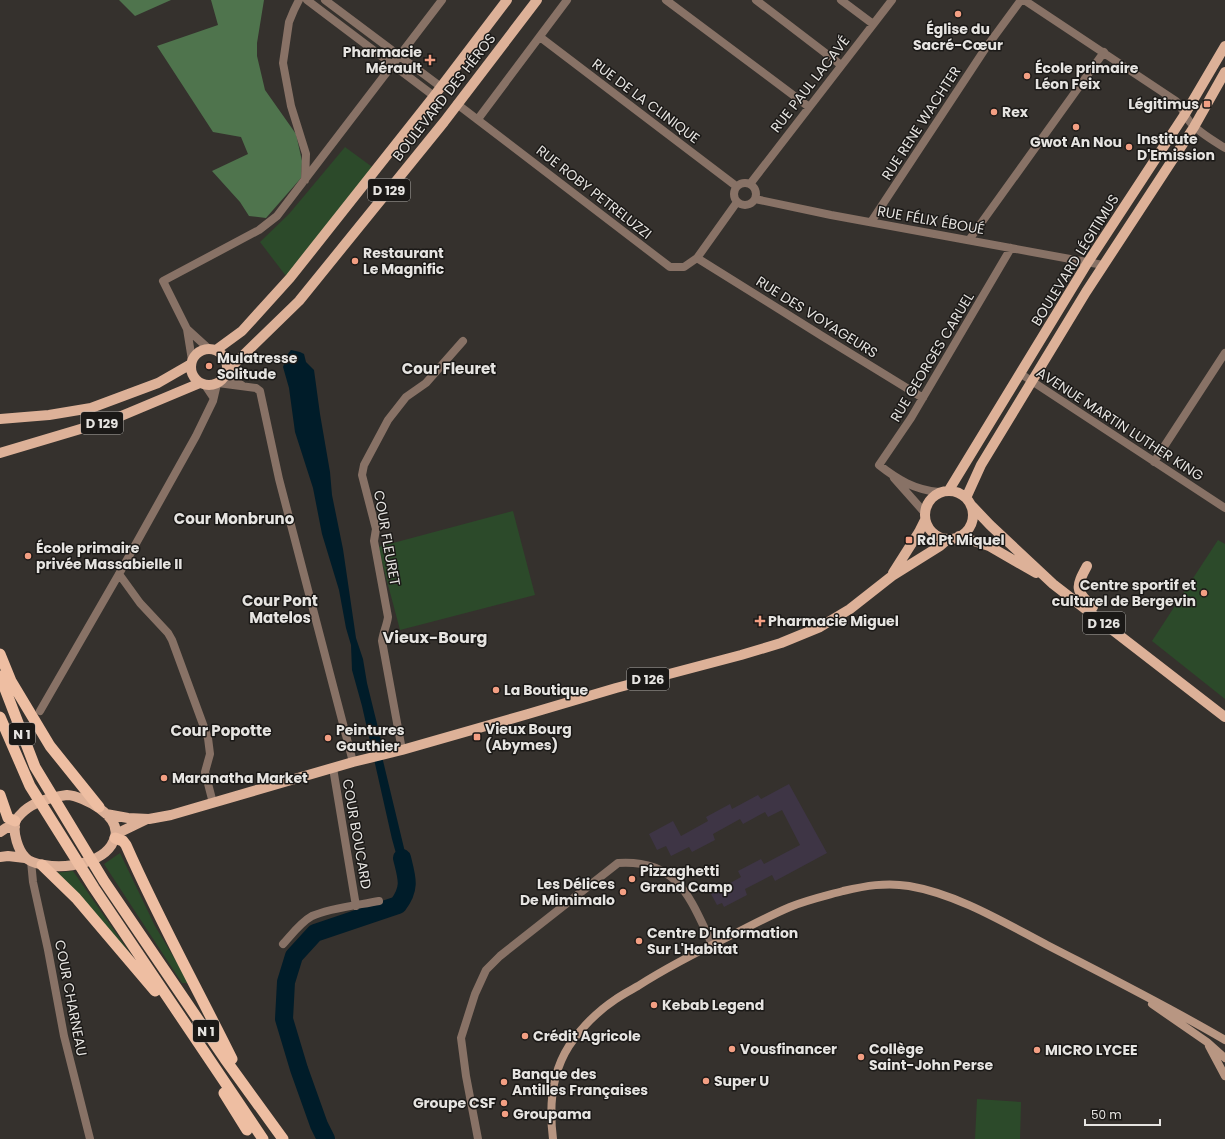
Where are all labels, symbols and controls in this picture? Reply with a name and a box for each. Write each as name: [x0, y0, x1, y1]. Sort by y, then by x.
marker: Église du Sacré-Cœur: [953, 9, 963, 19]
place label: Église du Sacré-Cœur: [913, 19, 1003, 55]
street label: BOULEVARD DES HÉROS: [388, 29, 500, 165]
street label: RUE PAUL LACAVÉ: [766, 31, 854, 137]
place label: Pharmacie Mérault: [343, 42, 422, 78]
street label: RUE DE LA CLINIQUE: [588, 54, 704, 148]
marker: Pharmacie Mérault: [425, 55, 435, 65]
place label: École primaire Léon Feix: [1035, 58, 1139, 94]
street label: RUE RENE WACHTER: [877, 62, 965, 184]
marker: École primaire Léon Feix: [1022, 71, 1032, 81]
place label: Légitimus: [1128, 94, 1199, 114]
marker: Légitimus: [1202, 99, 1212, 109]
place label: Rex: [1002, 102, 1029, 122]
marker: Rex: [989, 107, 999, 117]
marker: Gwot An Nou: [1071, 122, 1081, 132]
place label: Institute D'Emission: [1137, 129, 1215, 165]
place label: Gwot An Nou: [1030, 132, 1122, 152]
street label: RUE ROBY PETRELUZZI: [532, 141, 656, 243]
marker: Institute D'Emission: [1124, 142, 1134, 152]
road number: D 129: [368, 179, 410, 201]
street label: BOULEVARD LÉGITIMUS: [1026, 190, 1124, 330]
street label: RUE FÉLIX ÉBOUÉ: [876, 201, 986, 239]
place label: Restaurant Le Magnific: [363, 243, 445, 279]
marker: Restaurant Le Magnific: [350, 256, 360, 266]
street label: RUE DES VOYAGEURS: [752, 271, 882, 363]
street label: RUE GEORGES CARUEL: [885, 288, 979, 426]
place label: Mulatresse Solitude: [217, 348, 298, 384]
district label: Cour Fleuret: [402, 358, 496, 379]
marker: Mulatresse Solitude: [204, 361, 214, 371]
street label: AVENUE MARTIN LUTHER KING: [1033, 362, 1208, 486]
road number: D 129: [81, 412, 123, 434]
street label: COUR FLEURET: [369, 489, 405, 588]
district label: Cour Monbruno: [174, 508, 295, 529]
place label: Rd Pt Miquel: [917, 530, 1005, 550]
marker: Rd Pt Miquel: [904, 535, 914, 545]
place label: École primaire privée Massabielle II: [36, 538, 182, 574]
marker: École primaire privée Massabielle II: [23, 551, 33, 561]
place label: Centre sportif et culturel de Bergevin: [1052, 575, 1196, 611]
marker: Centre sportif et culturel de Bergevin: [1199, 588, 1209, 598]
district label: Cour Pont Matelos: [242, 590, 318, 628]
place label: Pharmacie Miguel: [768, 611, 899, 631]
road number: D 126: [1083, 612, 1125, 634]
marker: Pharmacie Miguel: [755, 616, 765, 626]
district label: Vieux-Bourg: [383, 626, 487, 649]
road number: D 126: [627, 668, 669, 690]
place label: La Boutique: [504, 680, 588, 700]
marker: La Boutique: [491, 685, 501, 695]
place label: Vieux Bourg (Abymes): [485, 719, 572, 755]
district label: Cour Popotte: [171, 720, 271, 741]
place label: Peintures Gauthier: [336, 720, 405, 756]
road number: N 1: [9, 723, 35, 745]
marker: Vieux Bourg (Abymes): [472, 732, 482, 742]
marker: Peintures Gauthier: [323, 733, 333, 743]
place label: Maranatha Market: [172, 768, 308, 788]
marker: Maranatha Market: [159, 773, 169, 783]
street label: COUR BOUCARD: [337, 778, 377, 891]
place label: Pizzaghetti Grand Camp: [640, 861, 733, 897]
place label: Les Délices De Mimimalo: [520, 874, 615, 910]
marker: Pizzaghetti Grand Camp: [627, 874, 637, 884]
marker: Les Délices De Mimimalo: [618, 887, 628, 897]
place label: Centre D'Information Sur L'Habitat: [647, 923, 798, 959]
marker: Centre D'Information Sur L'Habitat: [634, 936, 644, 946]
street label: COUR CHARNEAU: [50, 938, 92, 1058]
place label: Kebab Legend: [662, 995, 764, 1015]
marker: Kebab Legend: [649, 1000, 659, 1010]
road number: N 1: [193, 1020, 219, 1042]
place label: Crédit Agricole: [533, 1026, 641, 1046]
marker: Crédit Agricole: [520, 1031, 530, 1041]
place label: Vousfinancer: [740, 1039, 837, 1059]
place label: Collège Saint-John Perse: [869, 1039, 993, 1075]
place label: MICRO LYCEE: [1045, 1040, 1138, 1060]
marker: Vousfinancer: [727, 1044, 737, 1054]
marker: MICRO LYCEE: [1032, 1045, 1042, 1055]
marker: Collège Saint-John Perse: [856, 1052, 866, 1062]
place label: Banque des Antilles Françaises: [512, 1064, 648, 1100]
place label: Super U: [714, 1071, 769, 1091]
marker: Super U: [701, 1076, 711, 1086]
marker: Banque des Antilles Françaises: [499, 1077, 509, 1087]
place label: Groupe CSF: [413, 1093, 496, 1113]
marker: Groupe CSF: [499, 1098, 509, 1108]
scale bar: [1085, 1101, 1160, 1127]
place label: Groupama: [513, 1104, 591, 1124]
text: 50 m: [1091, 1106, 1122, 1123]
marker: Groupama: [500, 1109, 510, 1119]

